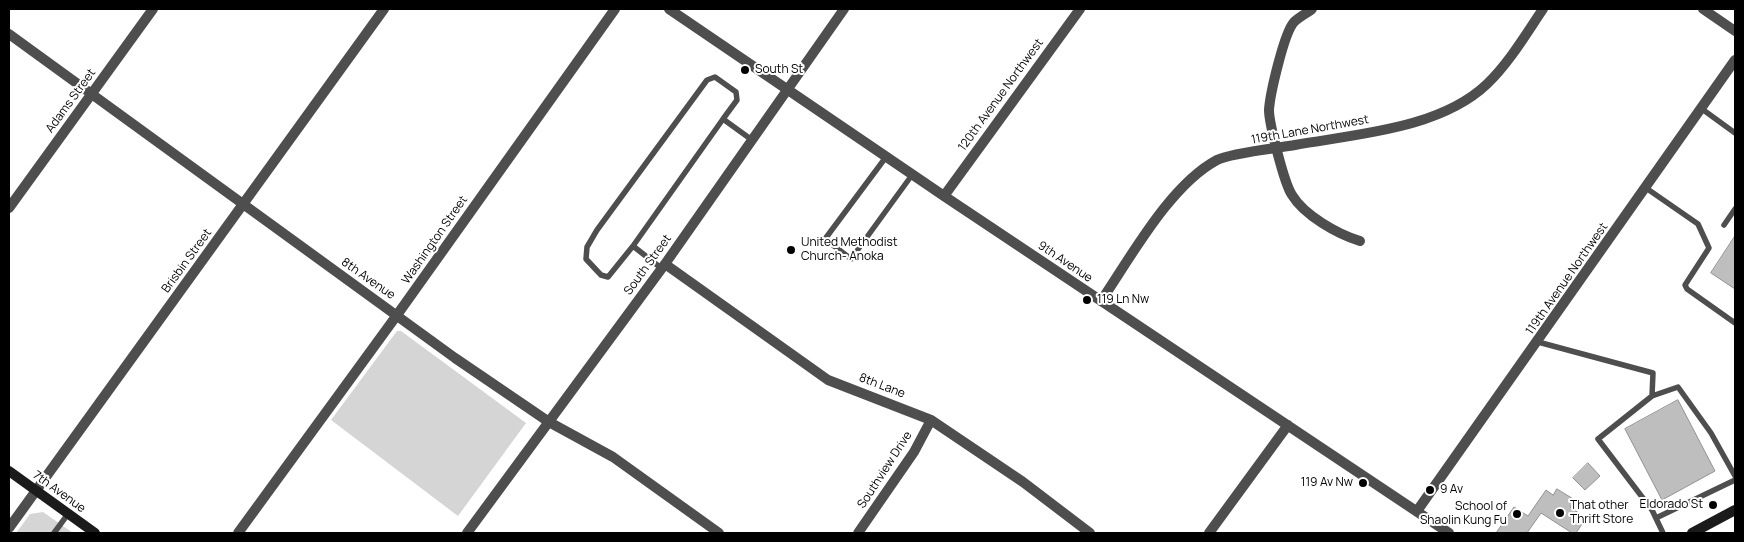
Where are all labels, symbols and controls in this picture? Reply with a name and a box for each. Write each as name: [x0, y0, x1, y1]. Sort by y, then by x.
street label: 120th Avenue Northwest: [955, 36, 1047, 154]
place label: South St: [755, 63, 803, 77]
marker: South St: [739, 64, 751, 76]
street label: Adams Street: [43, 66, 99, 136]
street label: 119th Lane Northwest: [1250, 113, 1370, 147]
street label: Washington Street: [399, 193, 471, 287]
street label: 119th Avenue Northwest: [1523, 220, 1611, 338]
street label: Brisbin Street: [159, 226, 215, 296]
street label: South Street: [621, 232, 675, 298]
place label: United Methodist Church- Anoka: [801, 236, 898, 264]
street label: 9th Avenue: [1035, 238, 1095, 286]
marker: United Methodist Church- Anoka: [785, 244, 797, 256]
street label: 8th Avenue: [338, 255, 398, 303]
place label: 119 Ln Nw: [1097, 293, 1149, 307]
marker: 119 Ln Nw: [1081, 294, 1093, 306]
street label: 8th Lane: [857, 371, 907, 401]
street label: Southview Drive: [855, 429, 915, 511]
street label: 7th Avenue: [30, 468, 88, 516]
place label: 119 Av Nw: [1301, 476, 1353, 490]
marker: 119 Av Nw: [1357, 477, 1369, 489]
place label: 9 Av: [1440, 483, 1463, 497]
marker: 9 Av: [1424, 484, 1436, 496]
place label: Eldorado St: [1640, 498, 1703, 512]
place label: That other Thrift Store: [1570, 499, 1633, 527]
marker: Eldorado St: [1707, 499, 1719, 511]
place label: School of Shaolin Kung Fu: [1420, 500, 1507, 528]
marker: That other Thrift Store: [1554, 507, 1566, 519]
marker: School of Shaolin Kung Fu: [1511, 508, 1523, 520]

